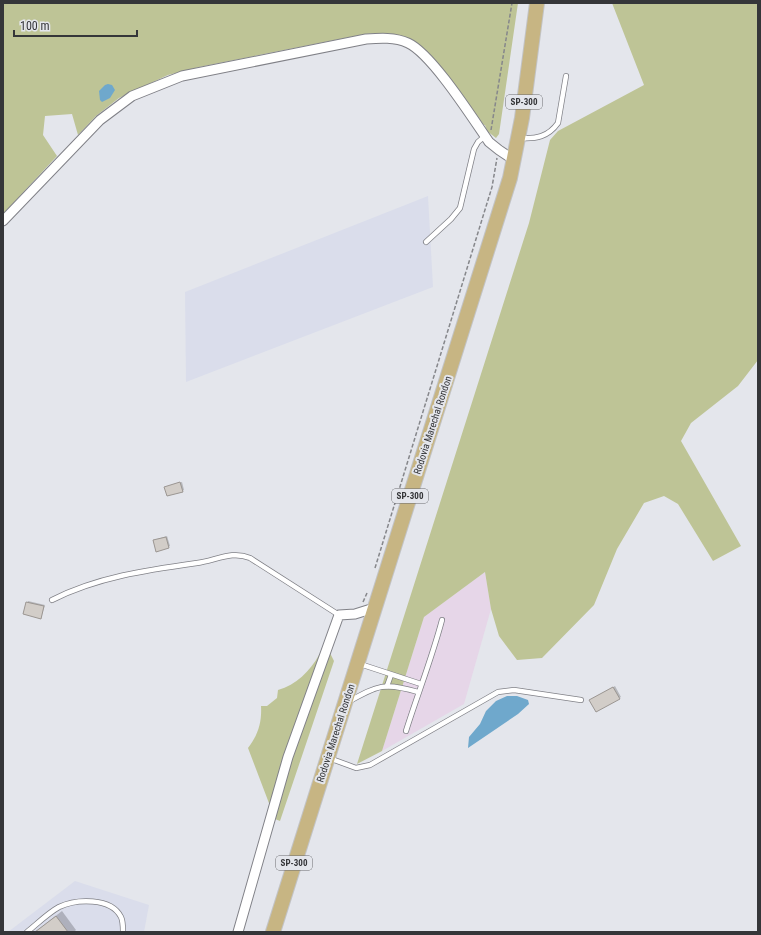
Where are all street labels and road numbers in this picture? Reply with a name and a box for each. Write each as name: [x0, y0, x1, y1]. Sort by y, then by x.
road number: SP-300: [506, 95, 542, 109]
street label: Rodovia Marechal Rondon: [411, 374, 454, 476]
road number: SP-300: [392, 489, 428, 503]
street label: Rodovia Marechal Rondon: [314, 682, 357, 784]
road number: SP-300: [276, 856, 312, 870]

